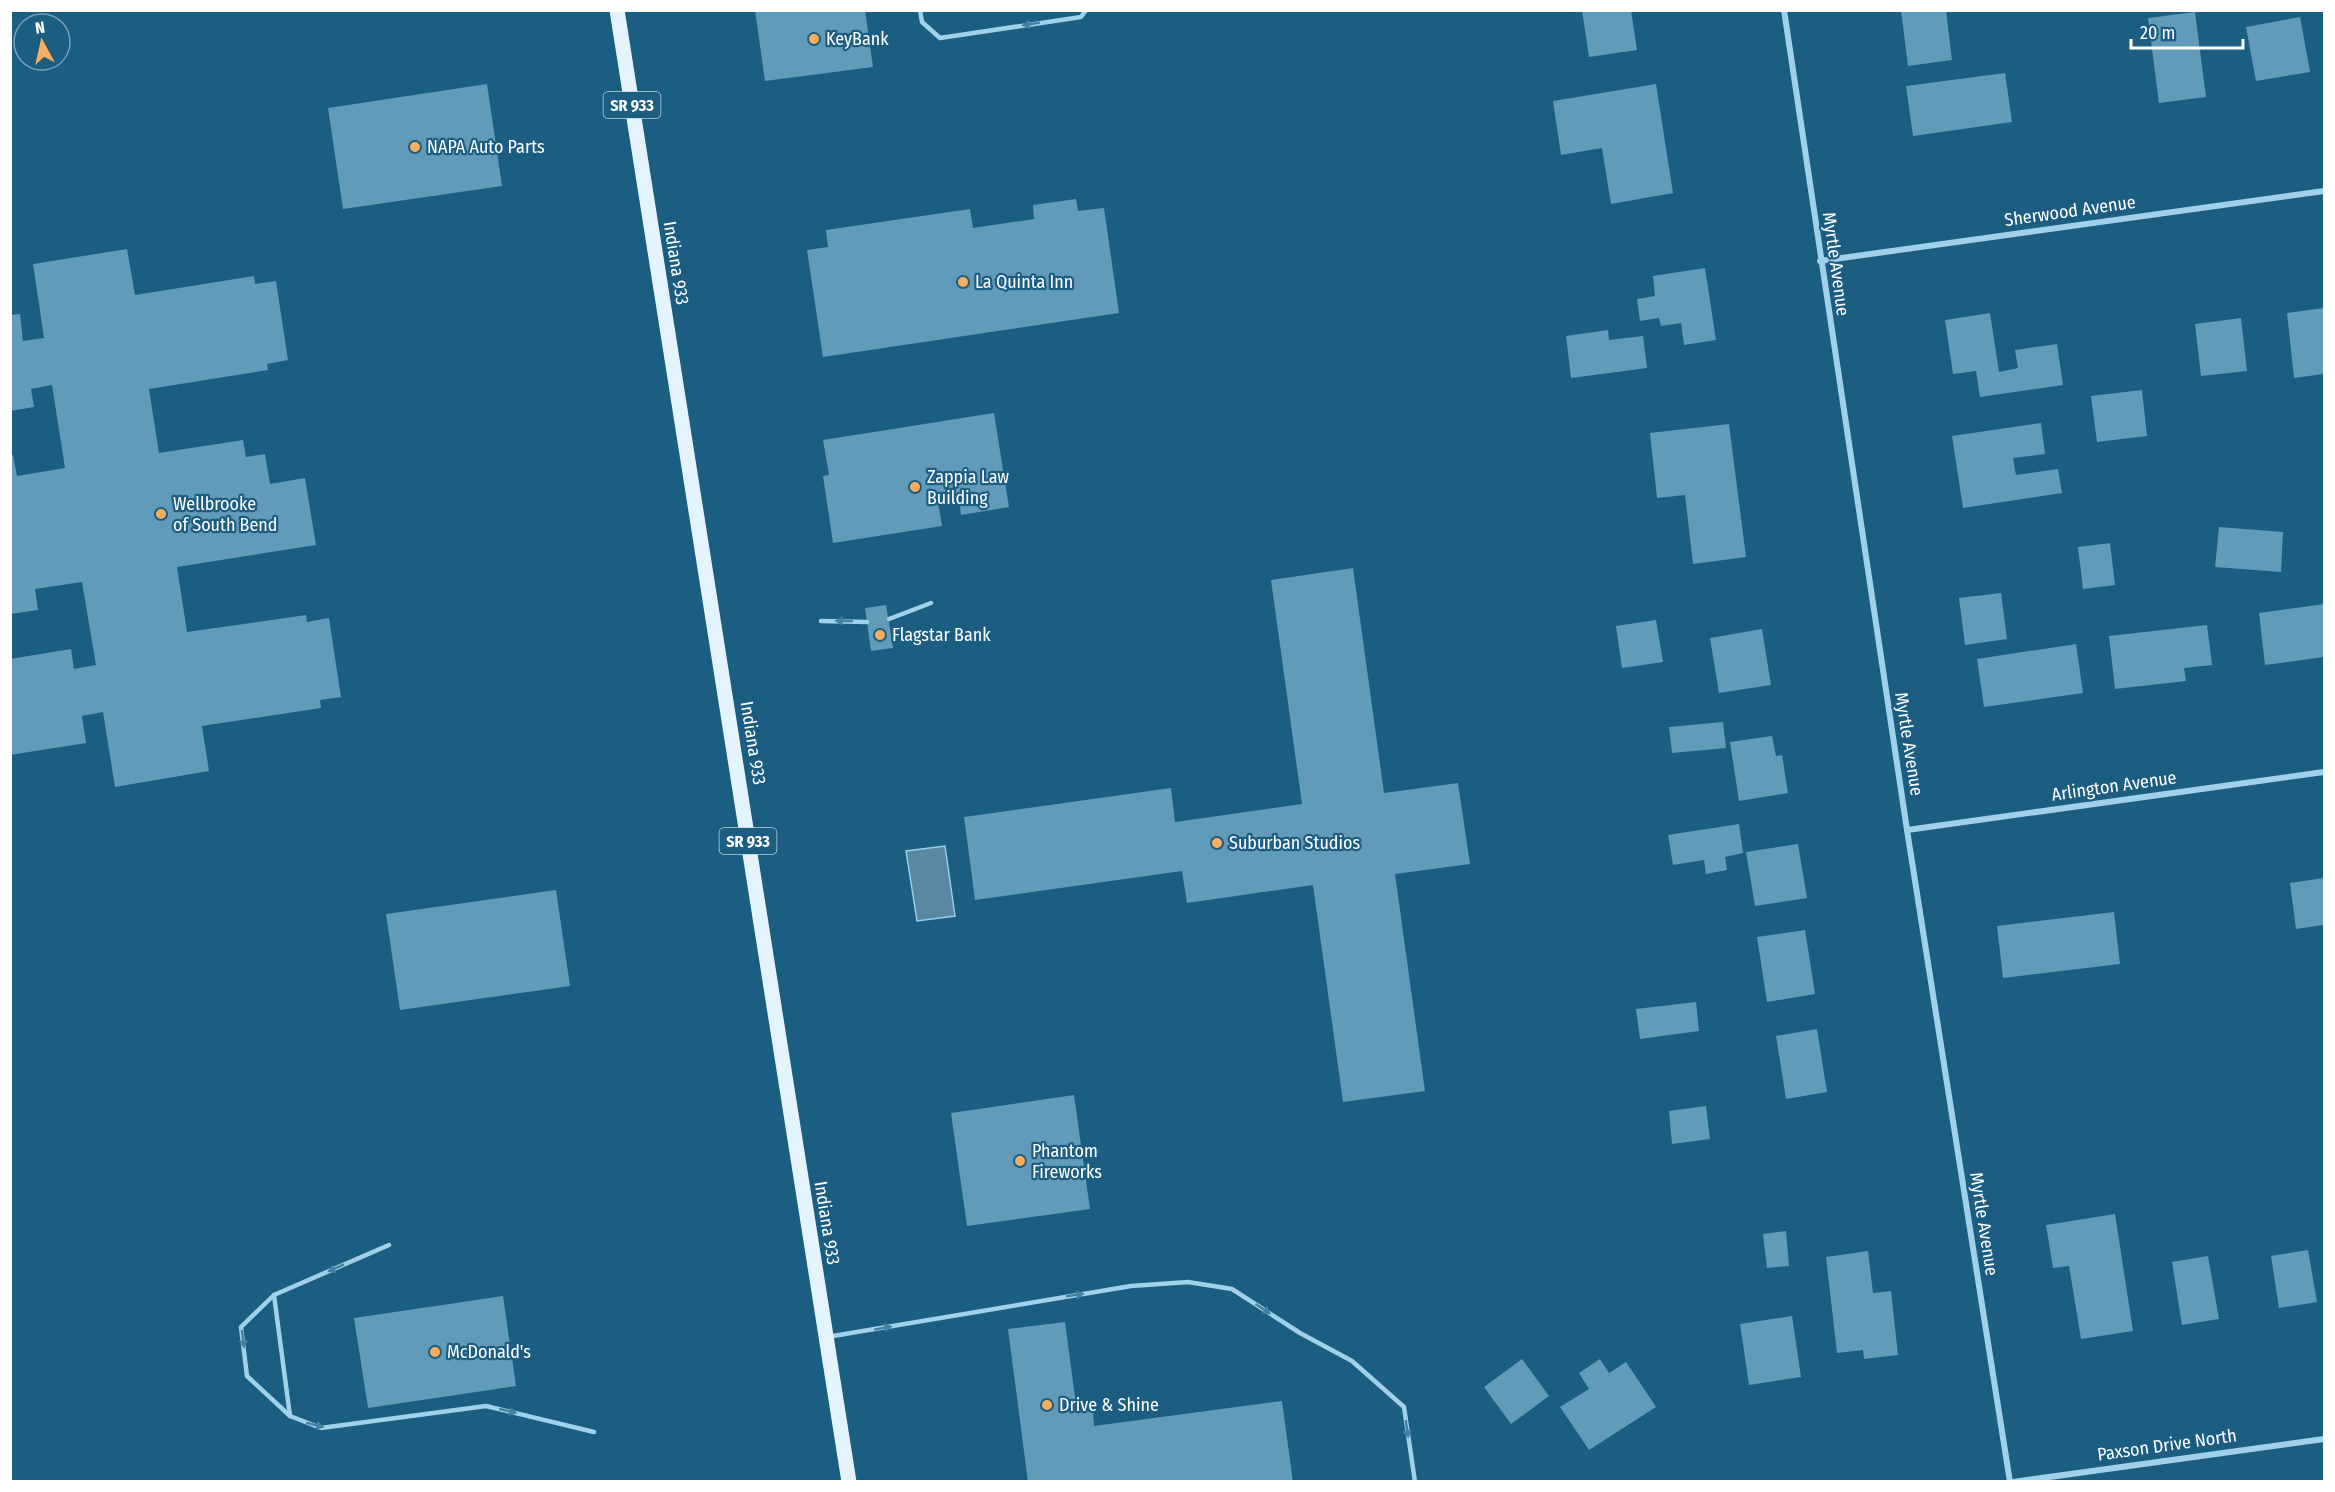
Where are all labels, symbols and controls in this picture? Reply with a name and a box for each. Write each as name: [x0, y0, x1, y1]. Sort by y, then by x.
north arrow: [12, 12, 72, 72]
scale bar: [2131, 12, 2244, 50]
text: N: [34, 18, 46, 38]
one-way arrow: [1021, 20, 1040, 29]
text: 20 m: [2140, 22, 2175, 44]
place label: KeyBank: [826, 28, 889, 50]
marker: KeyBank: [807, 32, 821, 46]
road number: SR 933: [604, 92, 660, 118]
place label: NAPA Auto Parts: [427, 136, 545, 158]
marker: NAPA Auto Parts: [408, 140, 422, 154]
street label: Sherwood Avenue: [2003, 191, 2137, 231]
street label: Myrtle Avenue: [1818, 211, 1854, 317]
street label: Indiana 933: [659, 220, 693, 306]
place label: La Quinta Inn: [975, 271, 1073, 293]
marker: La Quinta Inn: [956, 275, 970, 289]
place label: Zappia Law Building: [927, 466, 1009, 509]
marker: Zappia Law Building: [908, 480, 922, 494]
place label: Wellbrooke of South Bend: [173, 493, 278, 536]
marker: Wellbrooke of South Bend: [154, 507, 168, 521]
one-way arrow: [835, 617, 854, 626]
place label: Flagstar Bank: [892, 624, 991, 646]
marker: Flagstar Bank: [873, 628, 887, 642]
street label: Myrtle Avenue: [1890, 691, 1928, 798]
street label: Indiana 933: [736, 700, 770, 786]
street label: Arlington Avenue: [2050, 766, 2178, 806]
road number: SR 933: [720, 828, 777, 854]
place label: Suburban Studios: [1229, 832, 1360, 854]
marker: Suburban Studios: [1210, 836, 1224, 850]
place label: Phantom Fireworks: [1032, 1140, 1102, 1183]
marker: Phantom Fireworks: [1013, 1154, 1027, 1168]
street label: Myrtle Avenue: [1965, 1171, 2003, 1278]
street label: Indiana 933: [810, 1180, 844, 1266]
one-way arrow: [326, 1263, 344, 1273]
one-way arrow: [1065, 1291, 1084, 1300]
one-way arrow: [1254, 1303, 1271, 1314]
one-way arrow: [873, 1323, 892, 1332]
one-way arrow: [238, 1330, 248, 1349]
place label: McDonald's: [447, 1341, 531, 1363]
marker: McDonald's: [428, 1345, 442, 1359]
place label: Drive & Shine: [1059, 1394, 1159, 1416]
marker: Drive & Shine: [1040, 1398, 1054, 1412]
one-way arrow: [499, 1407, 517, 1416]
one-way arrow: [1403, 1419, 1412, 1438]
one-way arrow: [306, 1421, 324, 1430]
street label: Paxson Drive North: [2096, 1424, 2238, 1466]

